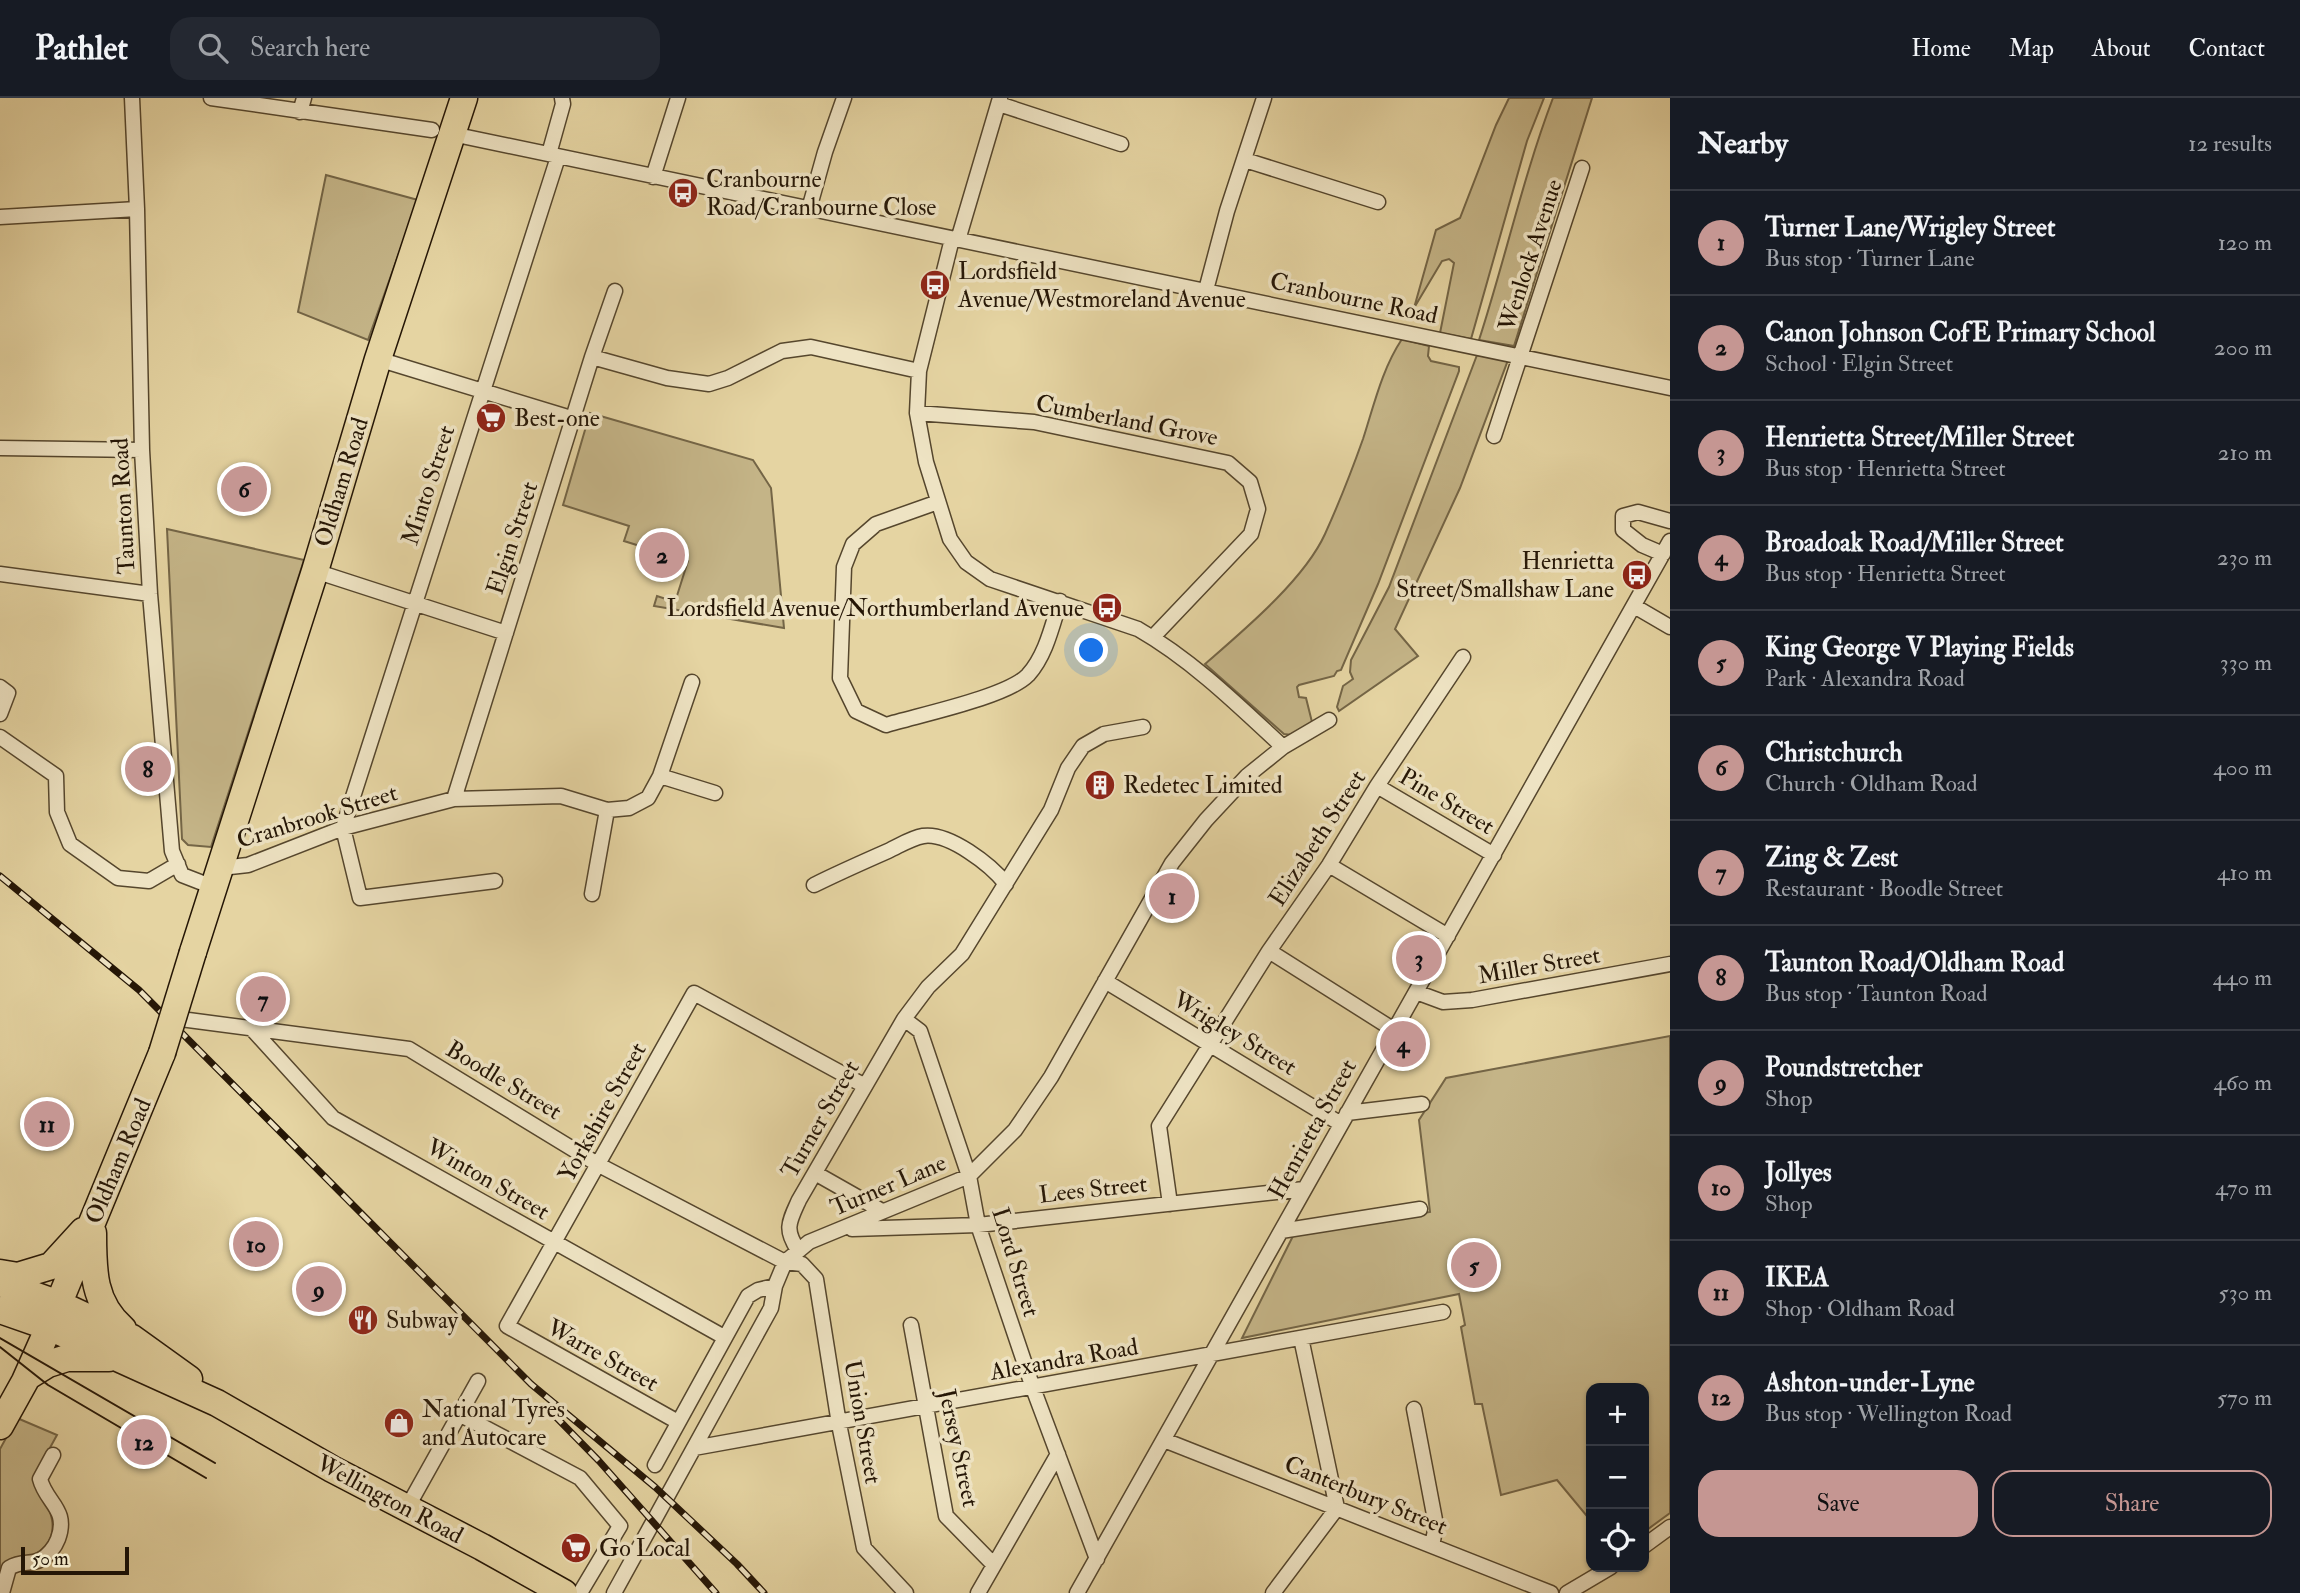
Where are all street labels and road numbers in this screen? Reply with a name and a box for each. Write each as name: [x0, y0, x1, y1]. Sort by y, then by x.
street label: Wenlock Avenue: [1491, 175, 1570, 336]
street label: Cranbourne Road: [1267, 266, 1441, 331]
street label: Cumberland Grove: [1033, 388, 1221, 453]
street label: Oldham Road: [307, 414, 376, 551]
street label: Minto Street: [395, 421, 462, 549]
street label: Taunton Road: [104, 437, 143, 575]
street label: Elgin Street: [480, 478, 545, 599]
street label: Pine Street: [1393, 761, 1500, 842]
street label: Elizabeth Street: [1262, 764, 1373, 912]
street label: Cranbrook Street: [233, 777, 401, 856]
street label: Miller Street: [1475, 939, 1603, 991]
street label: Wrigley Street: [1166, 984, 1303, 1083]
street label: Boodle Street: [440, 1034, 567, 1127]
street label: Yorkshire Street: [551, 1037, 654, 1187]
street label: Henrietta Street: [1261, 1054, 1364, 1205]
street label: Turner Street: [774, 1055, 867, 1184]
street label: Oldham Road: [78, 1093, 159, 1229]
street label: Winton Street: [420, 1131, 555, 1227]
street label: Turner Lane: [826, 1147, 951, 1224]
street label: Lees Street: [1037, 1168, 1149, 1211]
street label: Lord Street: [984, 1204, 1047, 1321]
street label: Warre Street: [541, 1312, 664, 1399]
street label: Alexandra Road: [987, 1331, 1141, 1388]
street label: Union Street: [836, 1358, 889, 1487]
street label: Jersey Street: [931, 1385, 986, 1510]
street label: Wellington Road: [310, 1447, 469, 1551]
street label: Canterbury Street: [1280, 1449, 1452, 1542]

